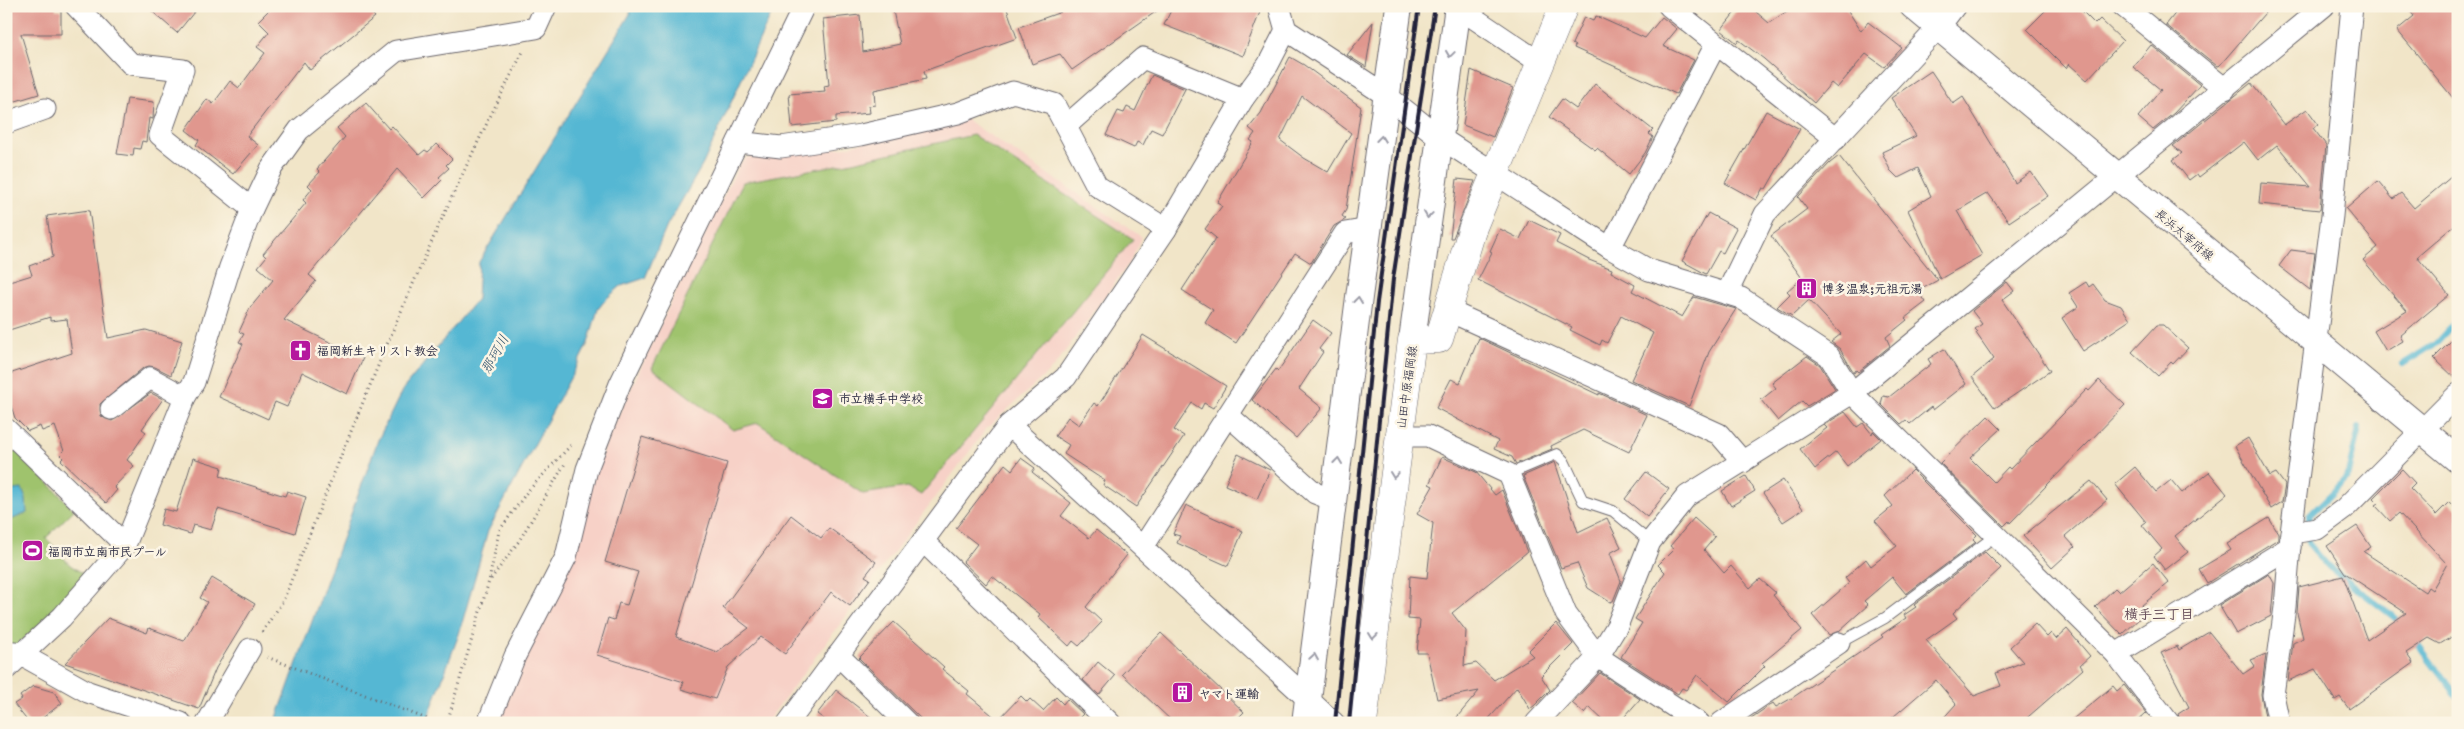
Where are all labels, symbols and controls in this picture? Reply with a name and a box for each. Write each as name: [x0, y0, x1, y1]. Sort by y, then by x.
one-way arrow: [1446, 50, 1456, 59]
one-way arrow: [1375, 135, 1386, 143]
street label: 長浜太宰府線: [2152, 205, 2218, 263]
one-way arrow: [1423, 211, 1433, 220]
building icon: 博多温泉;元祖元湯: [1794, 276, 1818, 300]
place label: 博多温泉;元祖元湯: [1822, 280, 1922, 296]
one-way arrow: [1353, 296, 1363, 304]
water label: 那珂川: [476, 331, 512, 377]
church icon: 福岡新生キリスト教会: [289, 338, 313, 362]
place label: 福岡新生キリスト教会: [317, 342, 438, 358]
street label: 山田中原福岡線: [1392, 344, 1420, 430]
school or university icon: 市立横手中学校: [811, 386, 835, 410]
place label: 市立横手中学校: [839, 390, 923, 406]
one-way arrow: [1332, 457, 1343, 465]
one-way arrow: [1389, 471, 1400, 479]
sports icon: 福岡市立南市民プール: [20, 539, 44, 563]
place label: 福岡市立南市民プール: [48, 543, 167, 559]
district label: 横手三丁目: [2124, 604, 2194, 623]
one-way arrow: [1369, 632, 1379, 641]
one-way arrow: [1308, 653, 1318, 661]
building icon: ヤマト運輸: [1171, 681, 1195, 705]
place label: ヤマト運輸: [1199, 685, 1259, 701]

